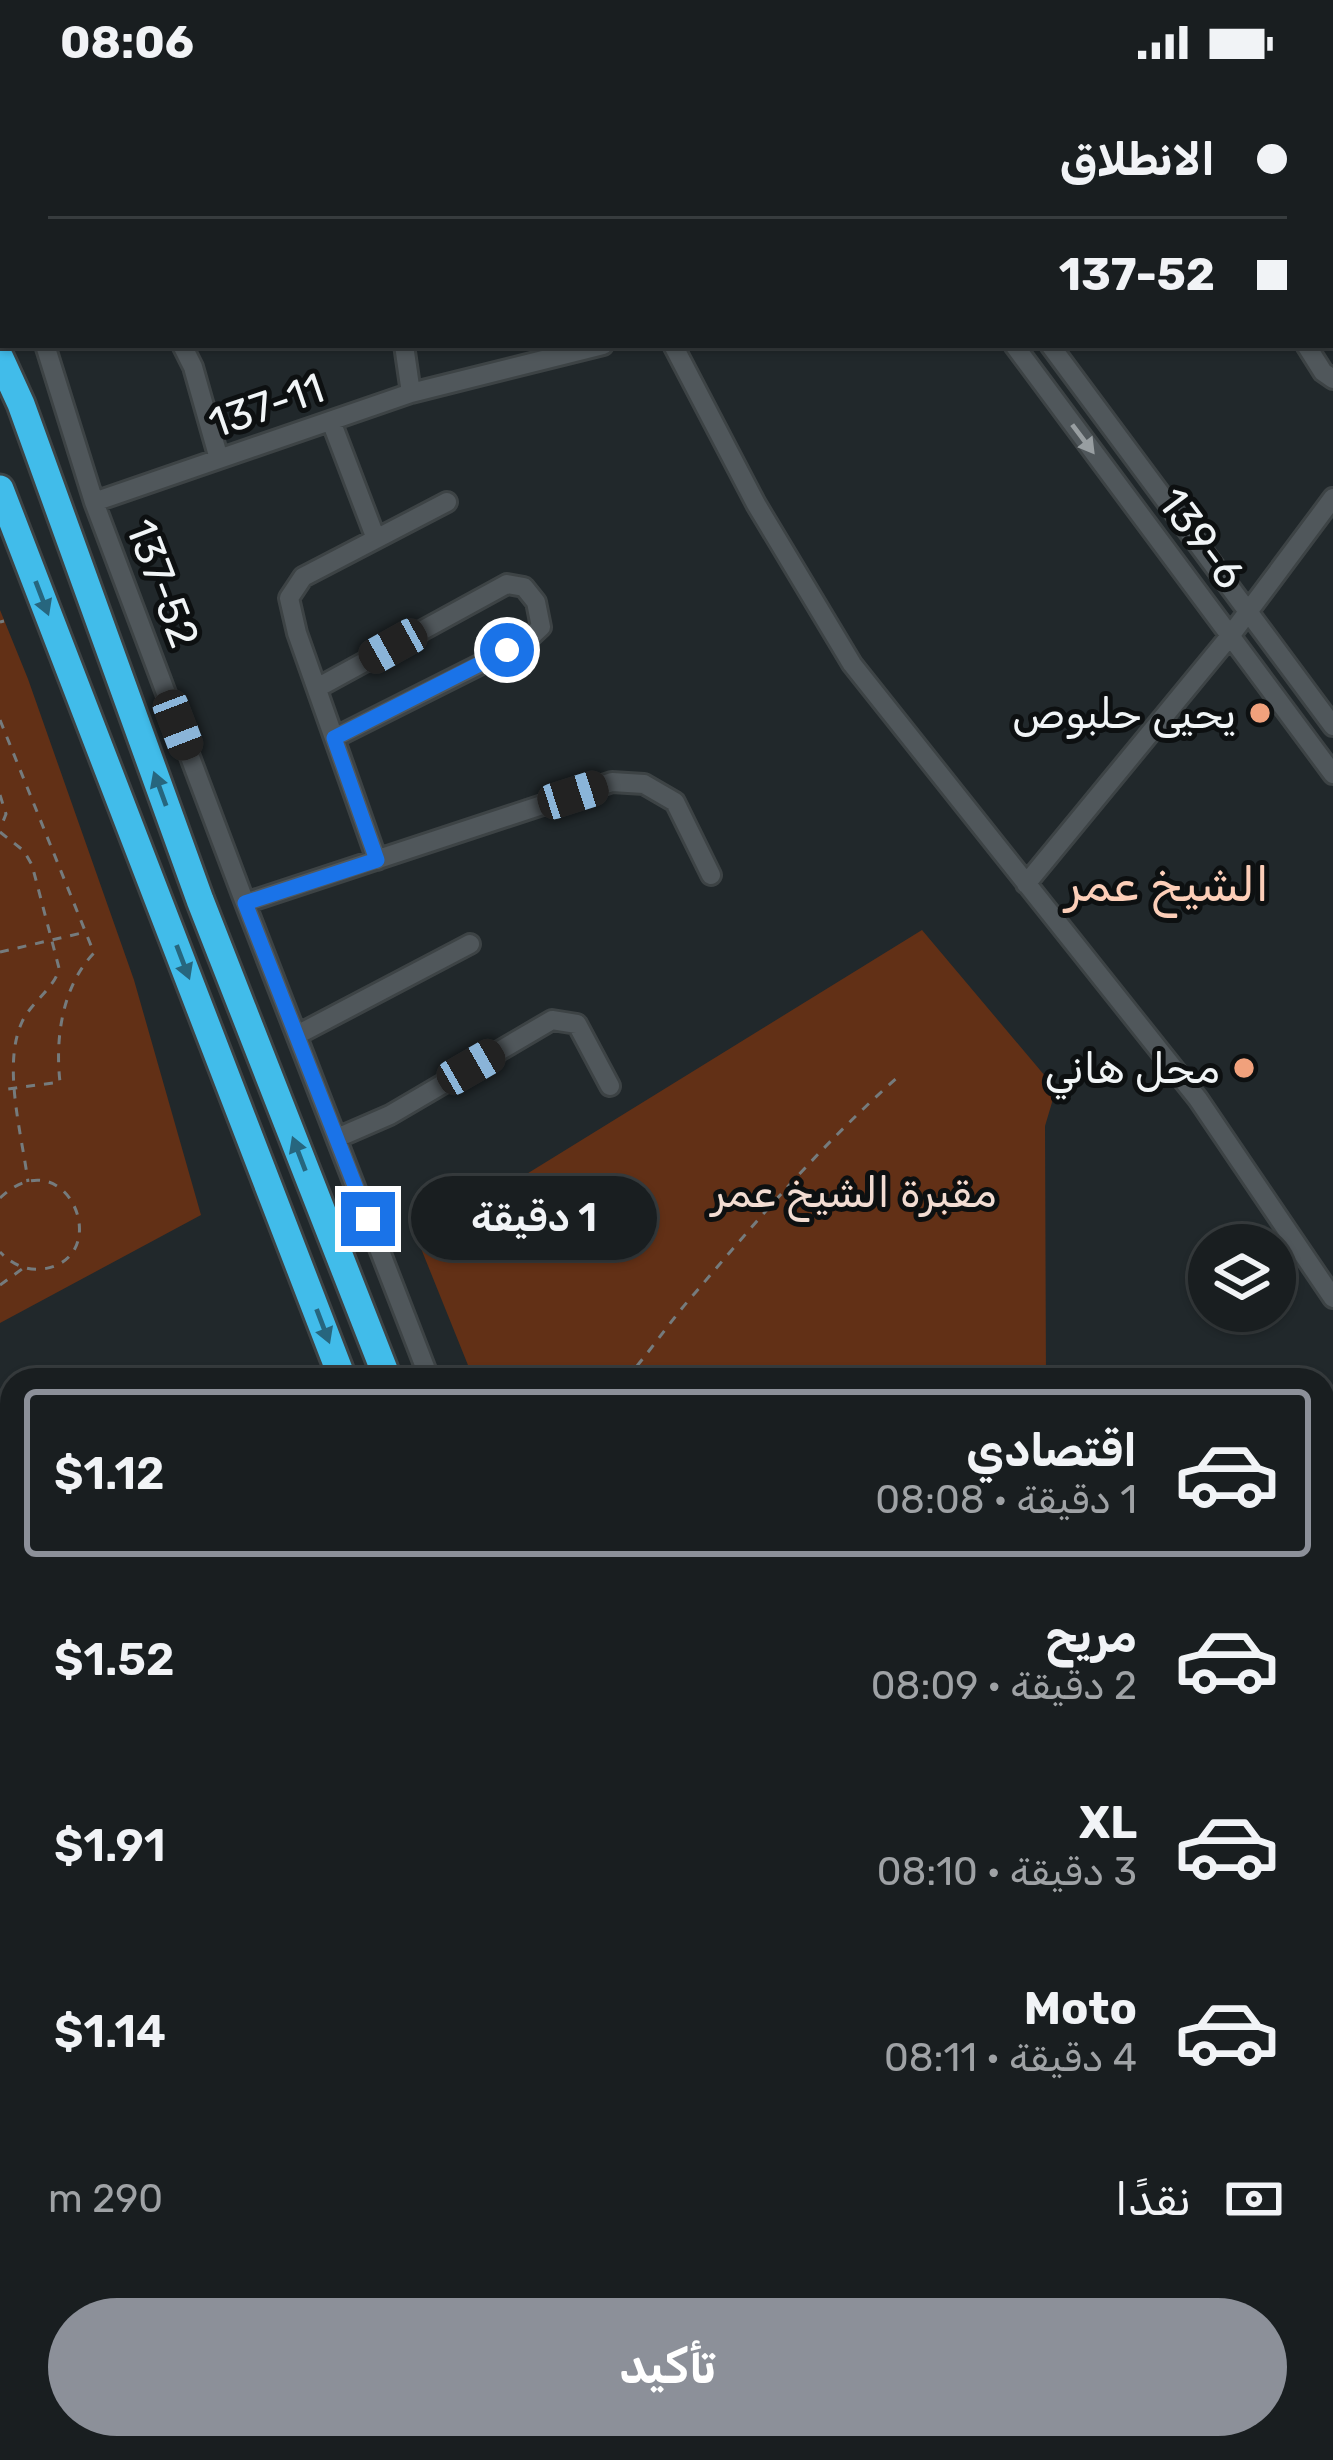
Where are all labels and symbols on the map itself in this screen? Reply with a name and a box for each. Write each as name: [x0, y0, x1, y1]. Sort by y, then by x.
street label: 137-11: [202, 363, 330, 449]
one-way arrow: [1071, 423, 1095, 455]
street label: 139-6: [1147, 478, 1255, 599]
street label: 137-52: [115, 512, 209, 654]
one-way arrow: [34, 580, 53, 616]
car: [353, 613, 433, 679]
route start: [480, 623, 534, 677]
car: [148, 685, 208, 765]
place label: يحيى حلبوص: [1012, 689, 1236, 739]
marker: يحيى حلبوص: [1247, 700, 1273, 726]
car: [533, 767, 613, 823]
one-way arrow: [150, 771, 168, 807]
district label: الشيخ عمر: [1062, 856, 1269, 918]
one-way arrow: [174, 944, 193, 980]
car: [431, 1033, 511, 1101]
place label: محل هاني: [1044, 1044, 1220, 1100]
marker: محل هاني: [1231, 1055, 1257, 1081]
one-way arrow: [289, 1135, 308, 1171]
park label: مقبرة الشيخ عمر: [708, 1168, 997, 1222]
callout: 1 دقيقة: [410, 1177, 656, 1261]
route end: [341, 1192, 395, 1246]
one-way arrow: [314, 1308, 333, 1344]

